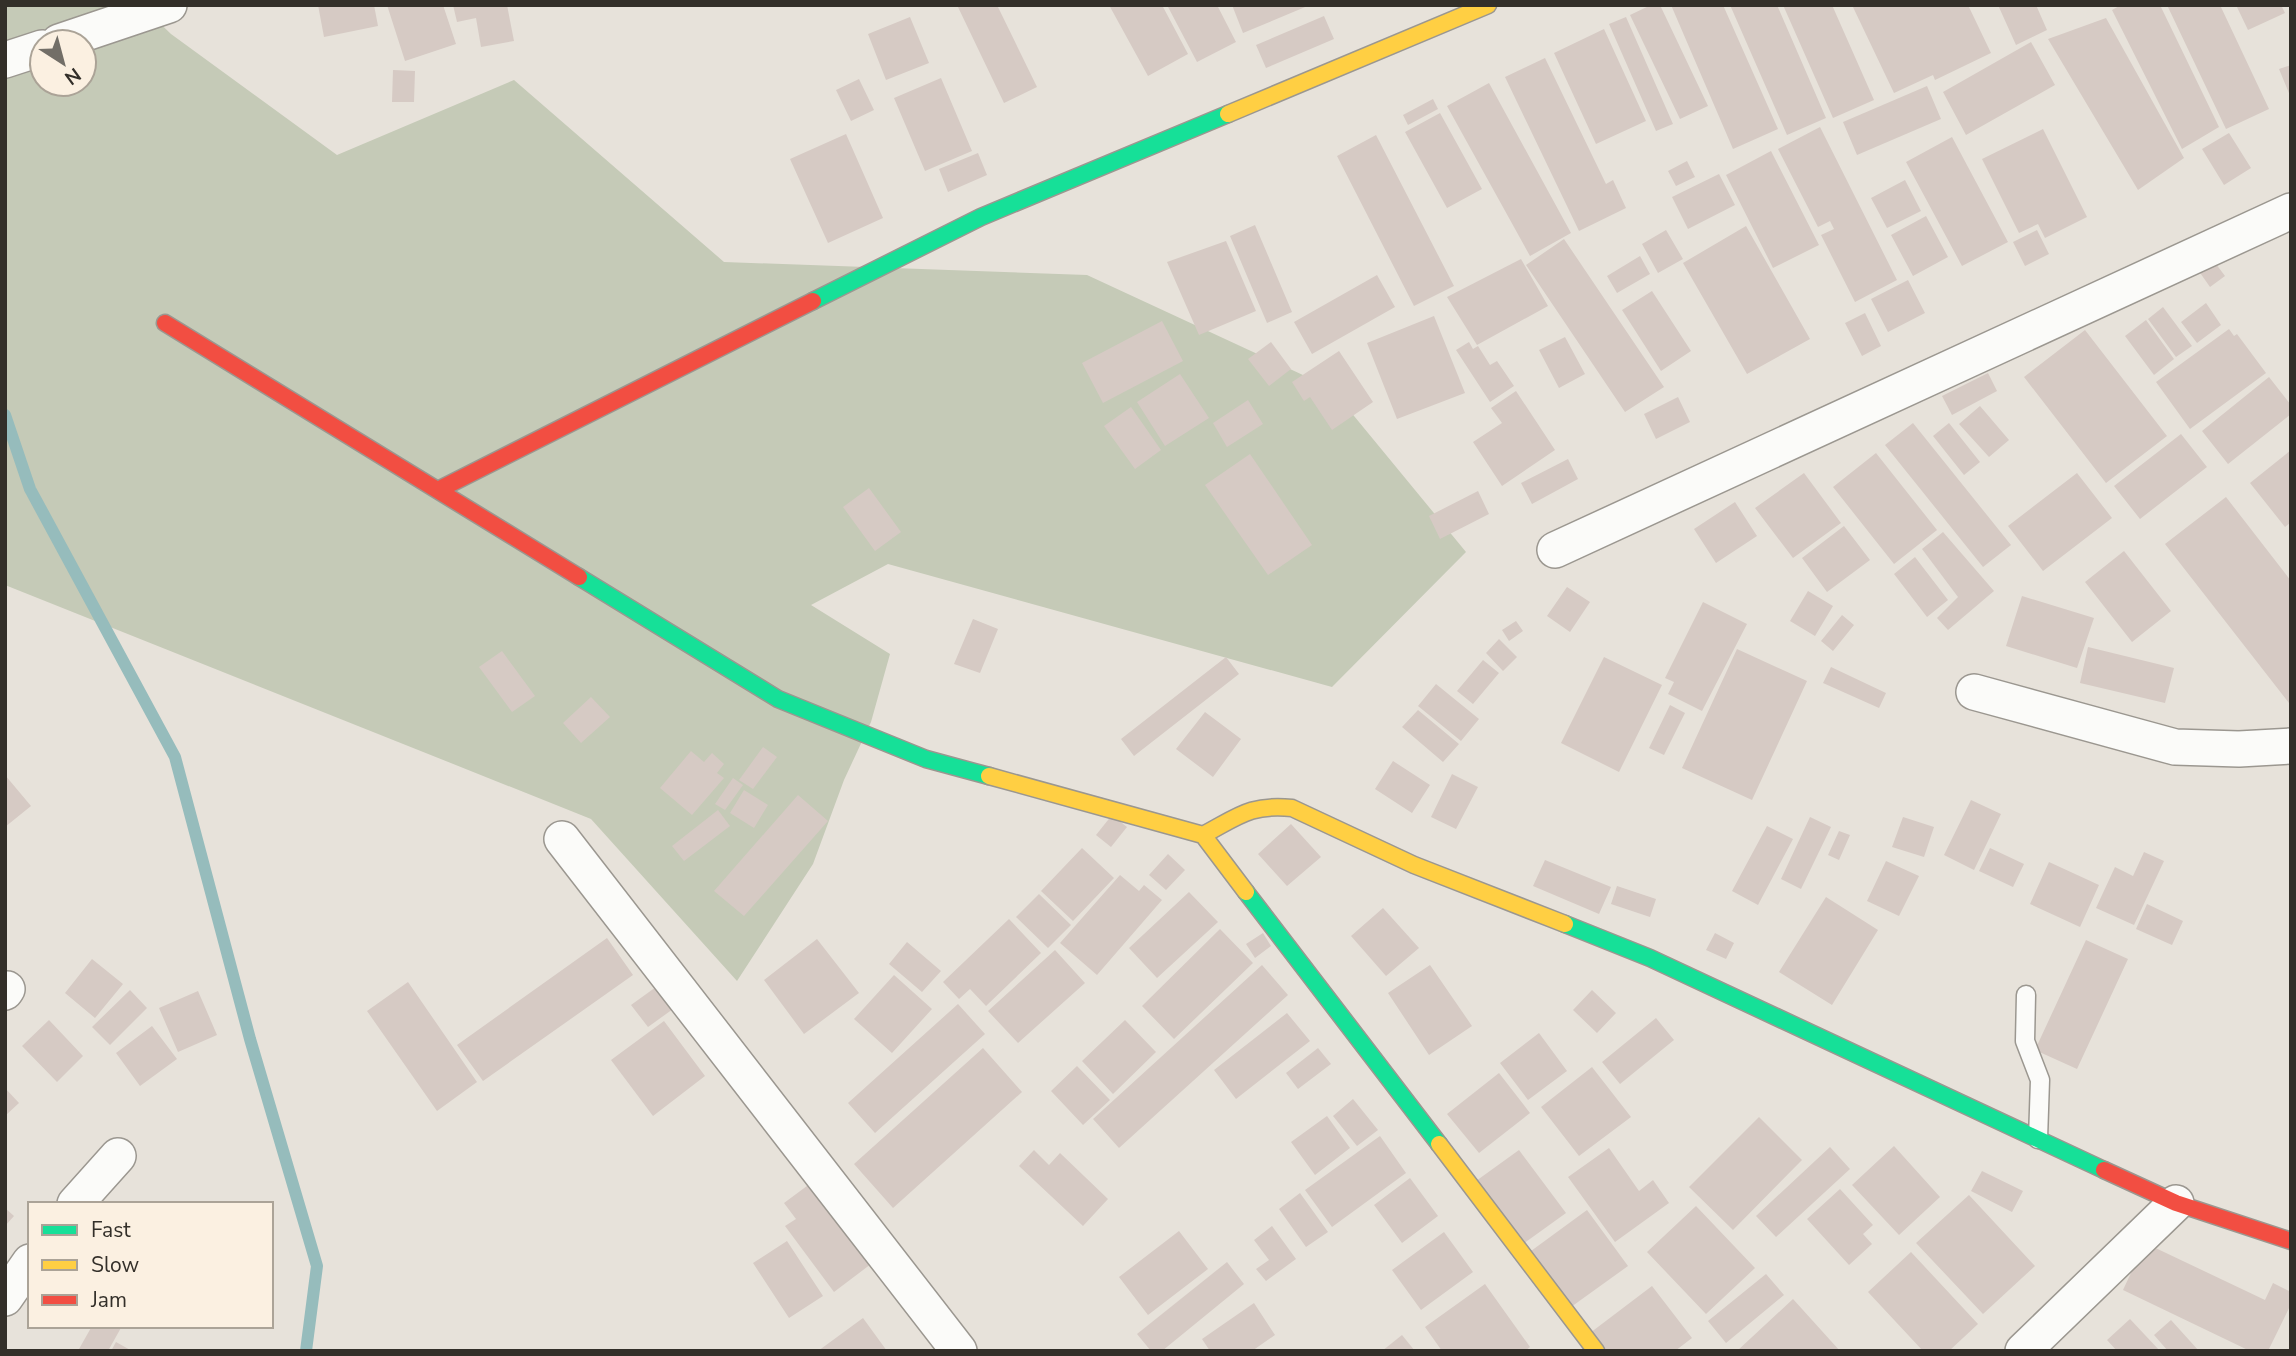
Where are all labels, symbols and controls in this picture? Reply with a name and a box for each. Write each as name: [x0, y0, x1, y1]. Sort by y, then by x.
north arrow: [28, 28, 98, 98]
text: N: [59, 61, 86, 91]
legend: [28, 1202, 273, 1328]
text: Fast: [91, 1216, 131, 1244]
text: Slow: [91, 1251, 140, 1279]
text: Jam: [90, 1286, 127, 1314]

